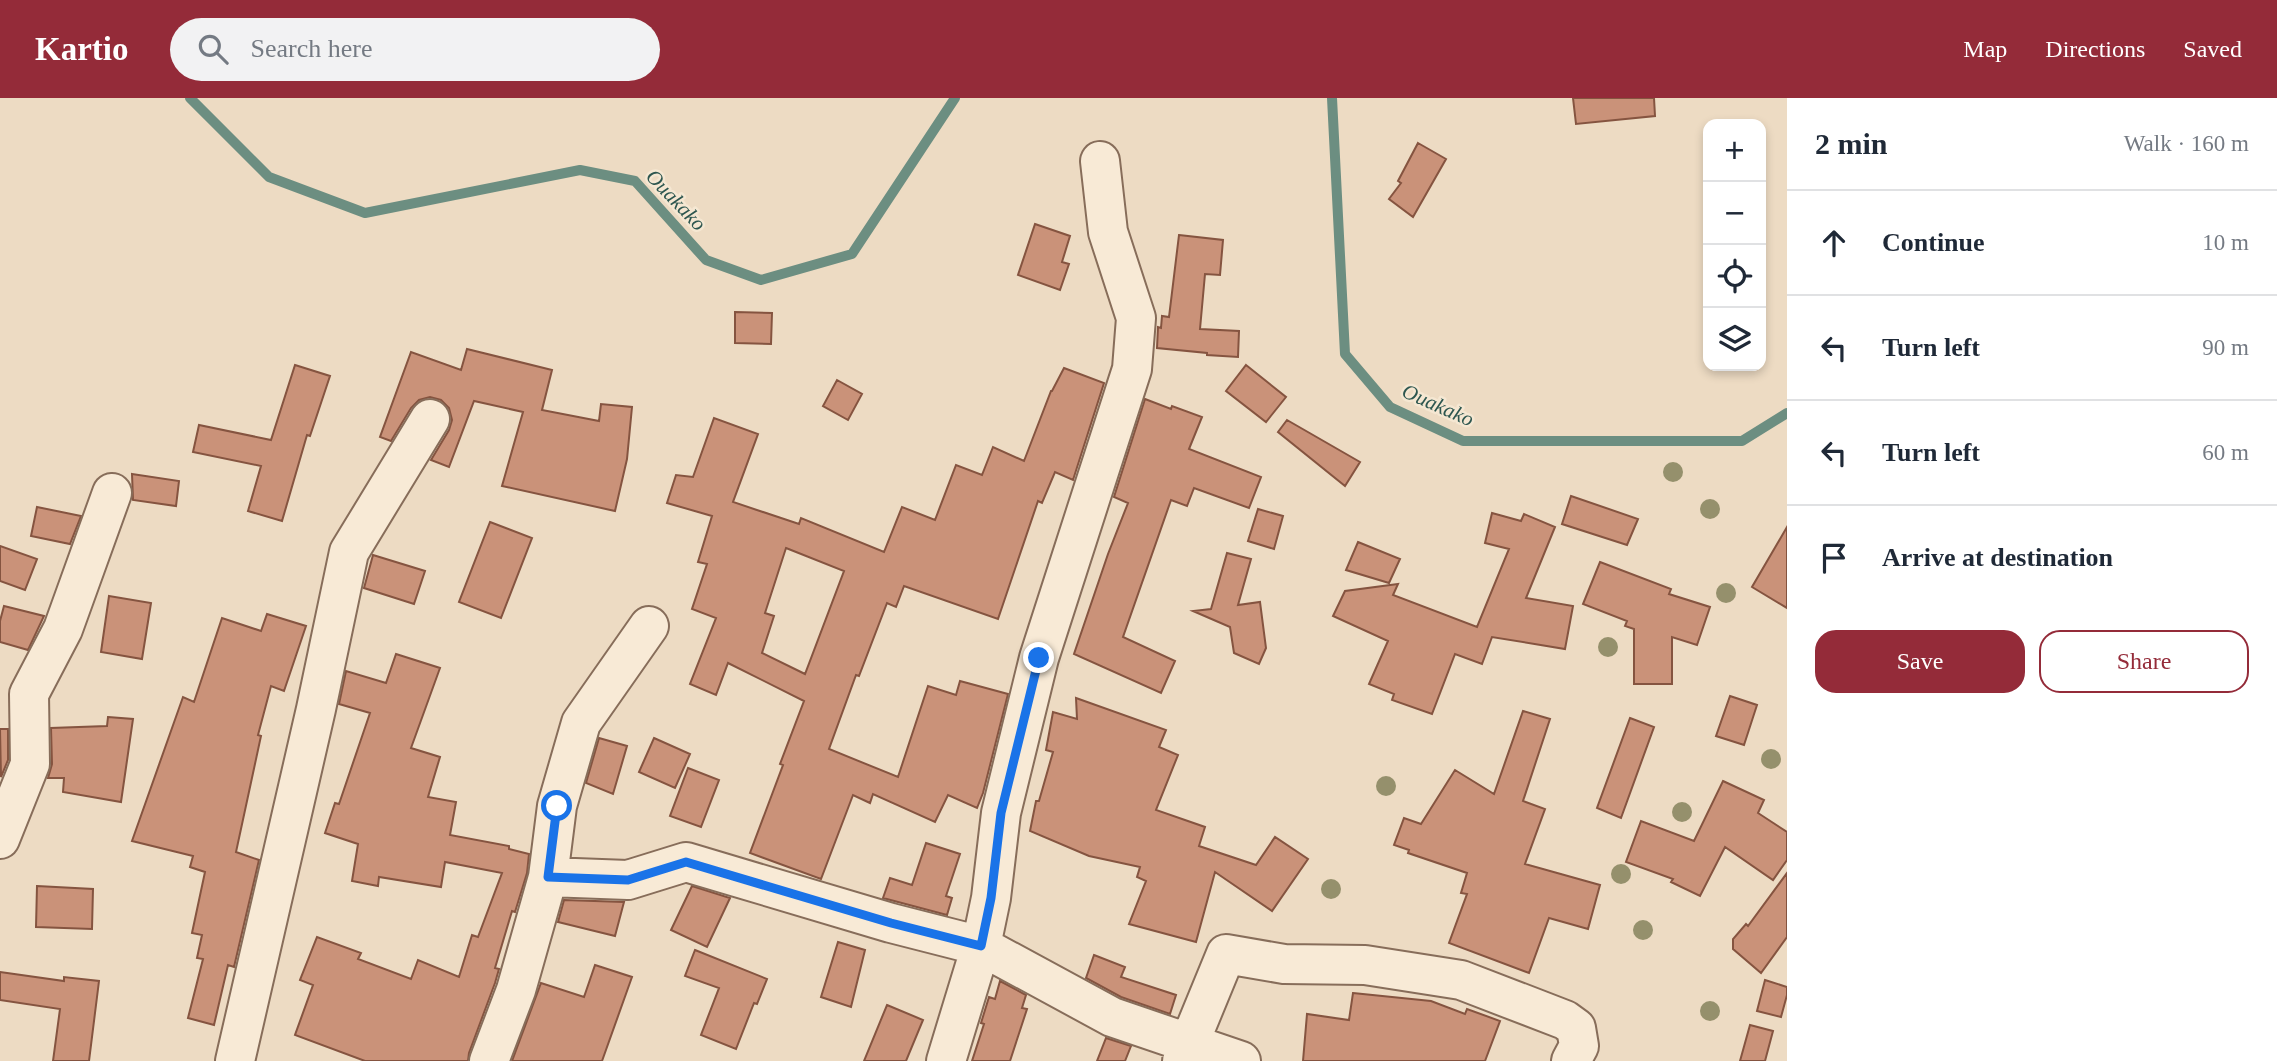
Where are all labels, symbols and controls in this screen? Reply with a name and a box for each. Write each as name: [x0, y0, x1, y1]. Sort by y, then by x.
search box: [170, 18, 660, 81]
icon: search: [194, 30, 232, 68]
text: Kartio: [35, 31, 128, 67]
text: Search here: [250, 34, 372, 63]
text: Map: [1963, 36, 2007, 62]
text: Directions: [2045, 36, 2145, 62]
text: Saved: [2183, 36, 2242, 62]
map controls: [1703, 119, 1766, 371]
button: +: [1703, 119, 1766, 182]
text: 2 min: [1815, 127, 1888, 160]
text: Walk · 160 m: [2124, 131, 2249, 156]
water label: Ouakako: [641, 164, 711, 236]
button: −: [1703, 182, 1766, 245]
icon: ahead: [1815, 224, 1853, 262]
text: Continue: [1882, 228, 1985, 257]
text: 10 m: [2202, 230, 2249, 255]
button: locate: [1703, 245, 1766, 308]
button: layers: [1703, 308, 1766, 371]
icon: left: [1815, 329, 1853, 367]
text: Turn left: [1882, 333, 1980, 362]
text: 90 m: [2202, 335, 2249, 360]
water label: Ouakako: [1398, 379, 1478, 431]
icon: left: [1815, 434, 1853, 472]
text: Turn left: [1882, 438, 1980, 467]
text: 60 m: [2202, 440, 2249, 465]
icon: arrive: [1815, 539, 1853, 577]
text: Arrive at destination: [1882, 543, 2113, 572]
button: Save: [1815, 630, 2025, 693]
button: Share: [2039, 630, 2249, 693]
route end: [1023, 642, 1054, 673]
route start: [541, 790, 572, 821]

